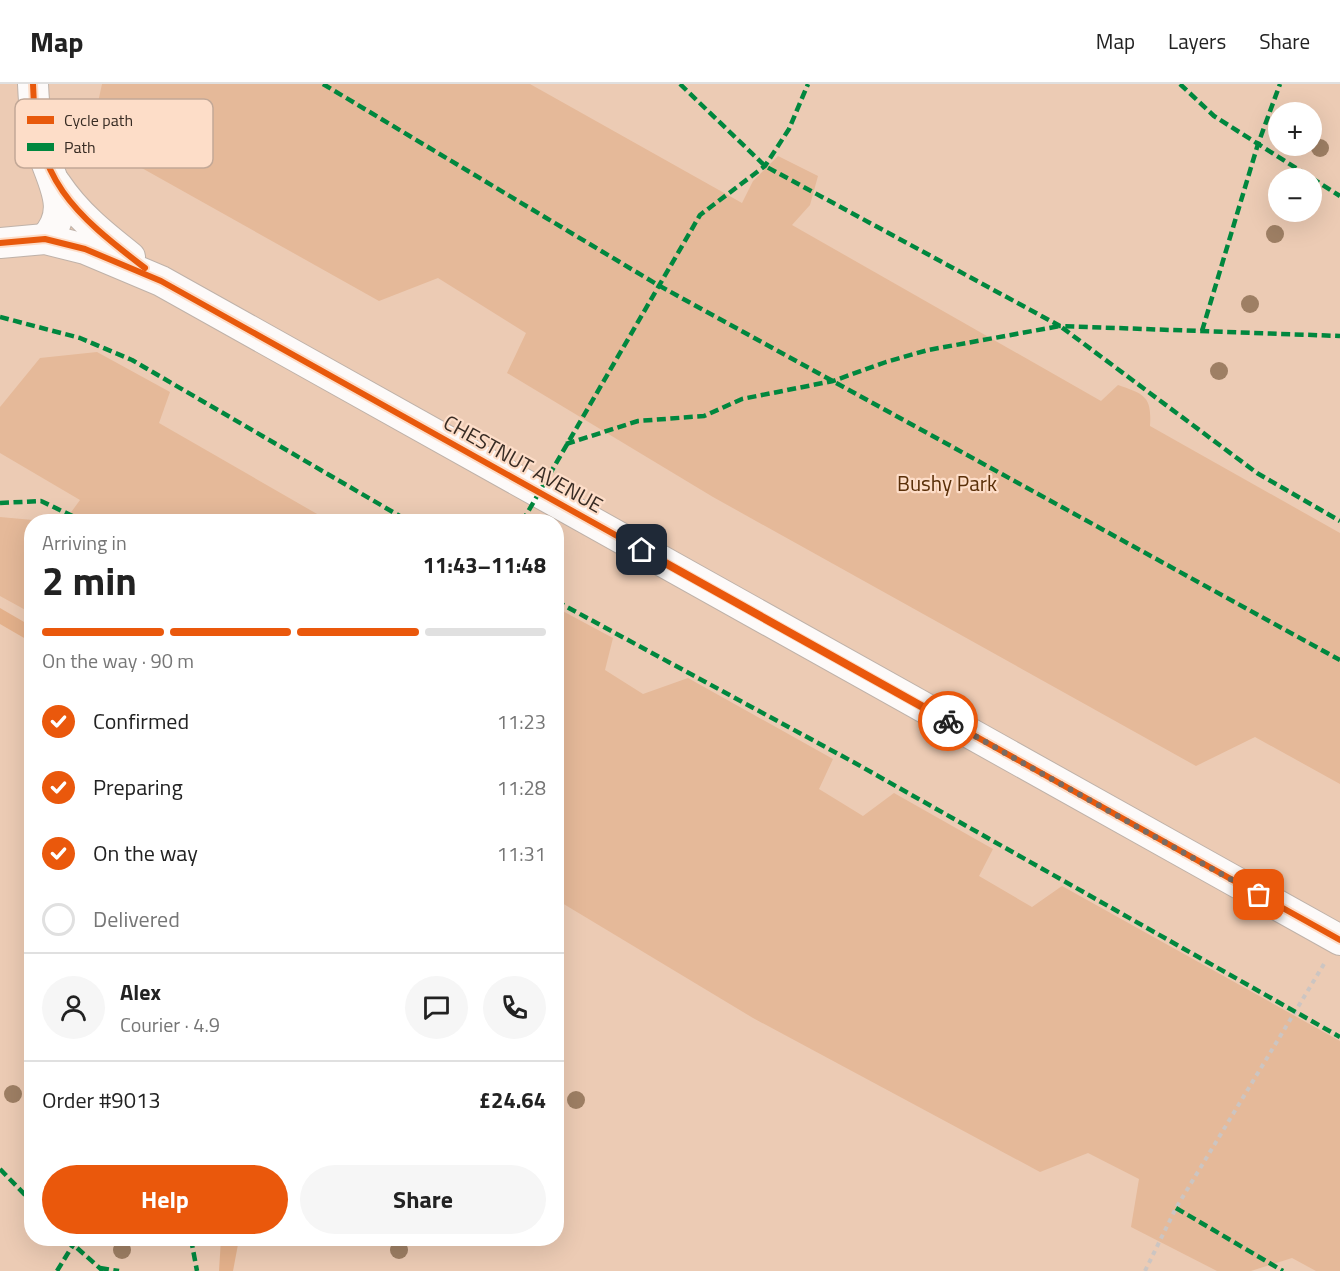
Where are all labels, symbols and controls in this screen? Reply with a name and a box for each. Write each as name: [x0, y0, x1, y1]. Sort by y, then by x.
text: Map: [30, 20, 84, 63]
text: Map: [1096, 25, 1135, 57]
text: Layers: [1168, 25, 1226, 57]
text: Share: [1259, 25, 1310, 57]
legend: [15, 99, 213, 168]
map controls: [1268, 102, 1322, 222]
button: +: [1268, 102, 1322, 156]
text: Cycle path: [64, 108, 133, 132]
text: Path: [64, 135, 96, 159]
button: −: [1268, 168, 1322, 222]
street label: CHESTNUT AVENUE: [438, 406, 609, 520]
park label: Bushy Park: [897, 467, 997, 499]
pin: [616, 524, 667, 575]
text: Arriving in: [42, 527, 127, 558]
icon: home: [625, 533, 658, 566]
text: 11:43–11:48: [423, 548, 546, 582]
text: 2 min: [42, 551, 137, 610]
text: On the way · 90 m: [42, 645, 194, 676]
courier: [918, 691, 978, 751]
text: Confirmed: [93, 704, 189, 738]
icon: check: [42, 705, 75, 738]
icon: bike: [932, 705, 965, 738]
text: 11:23: [497, 706, 546, 737]
text: Preparing: [93, 770, 183, 804]
icon: check: [42, 771, 75, 804]
text: 11:28: [497, 772, 546, 803]
text: On the way: [93, 836, 198, 870]
icon: check: [42, 837, 75, 870]
text: 11:31: [497, 838, 546, 869]
pin: [1233, 869, 1284, 920]
icon: bag: [1242, 878, 1275, 911]
text: Delivered: [93, 902, 180, 936]
text: Alex: [120, 975, 161, 1009]
button: person: [42, 976, 105, 1039]
button: chat: [405, 976, 468, 1039]
button: phone: [483, 976, 546, 1039]
text: Courier · 4.9: [120, 1009, 220, 1040]
text: Order #9013: [42, 1083, 161, 1117]
text: £24.64: [479, 1083, 546, 1117]
button: Help: [42, 1165, 288, 1234]
button: Share: [300, 1165, 546, 1234]

